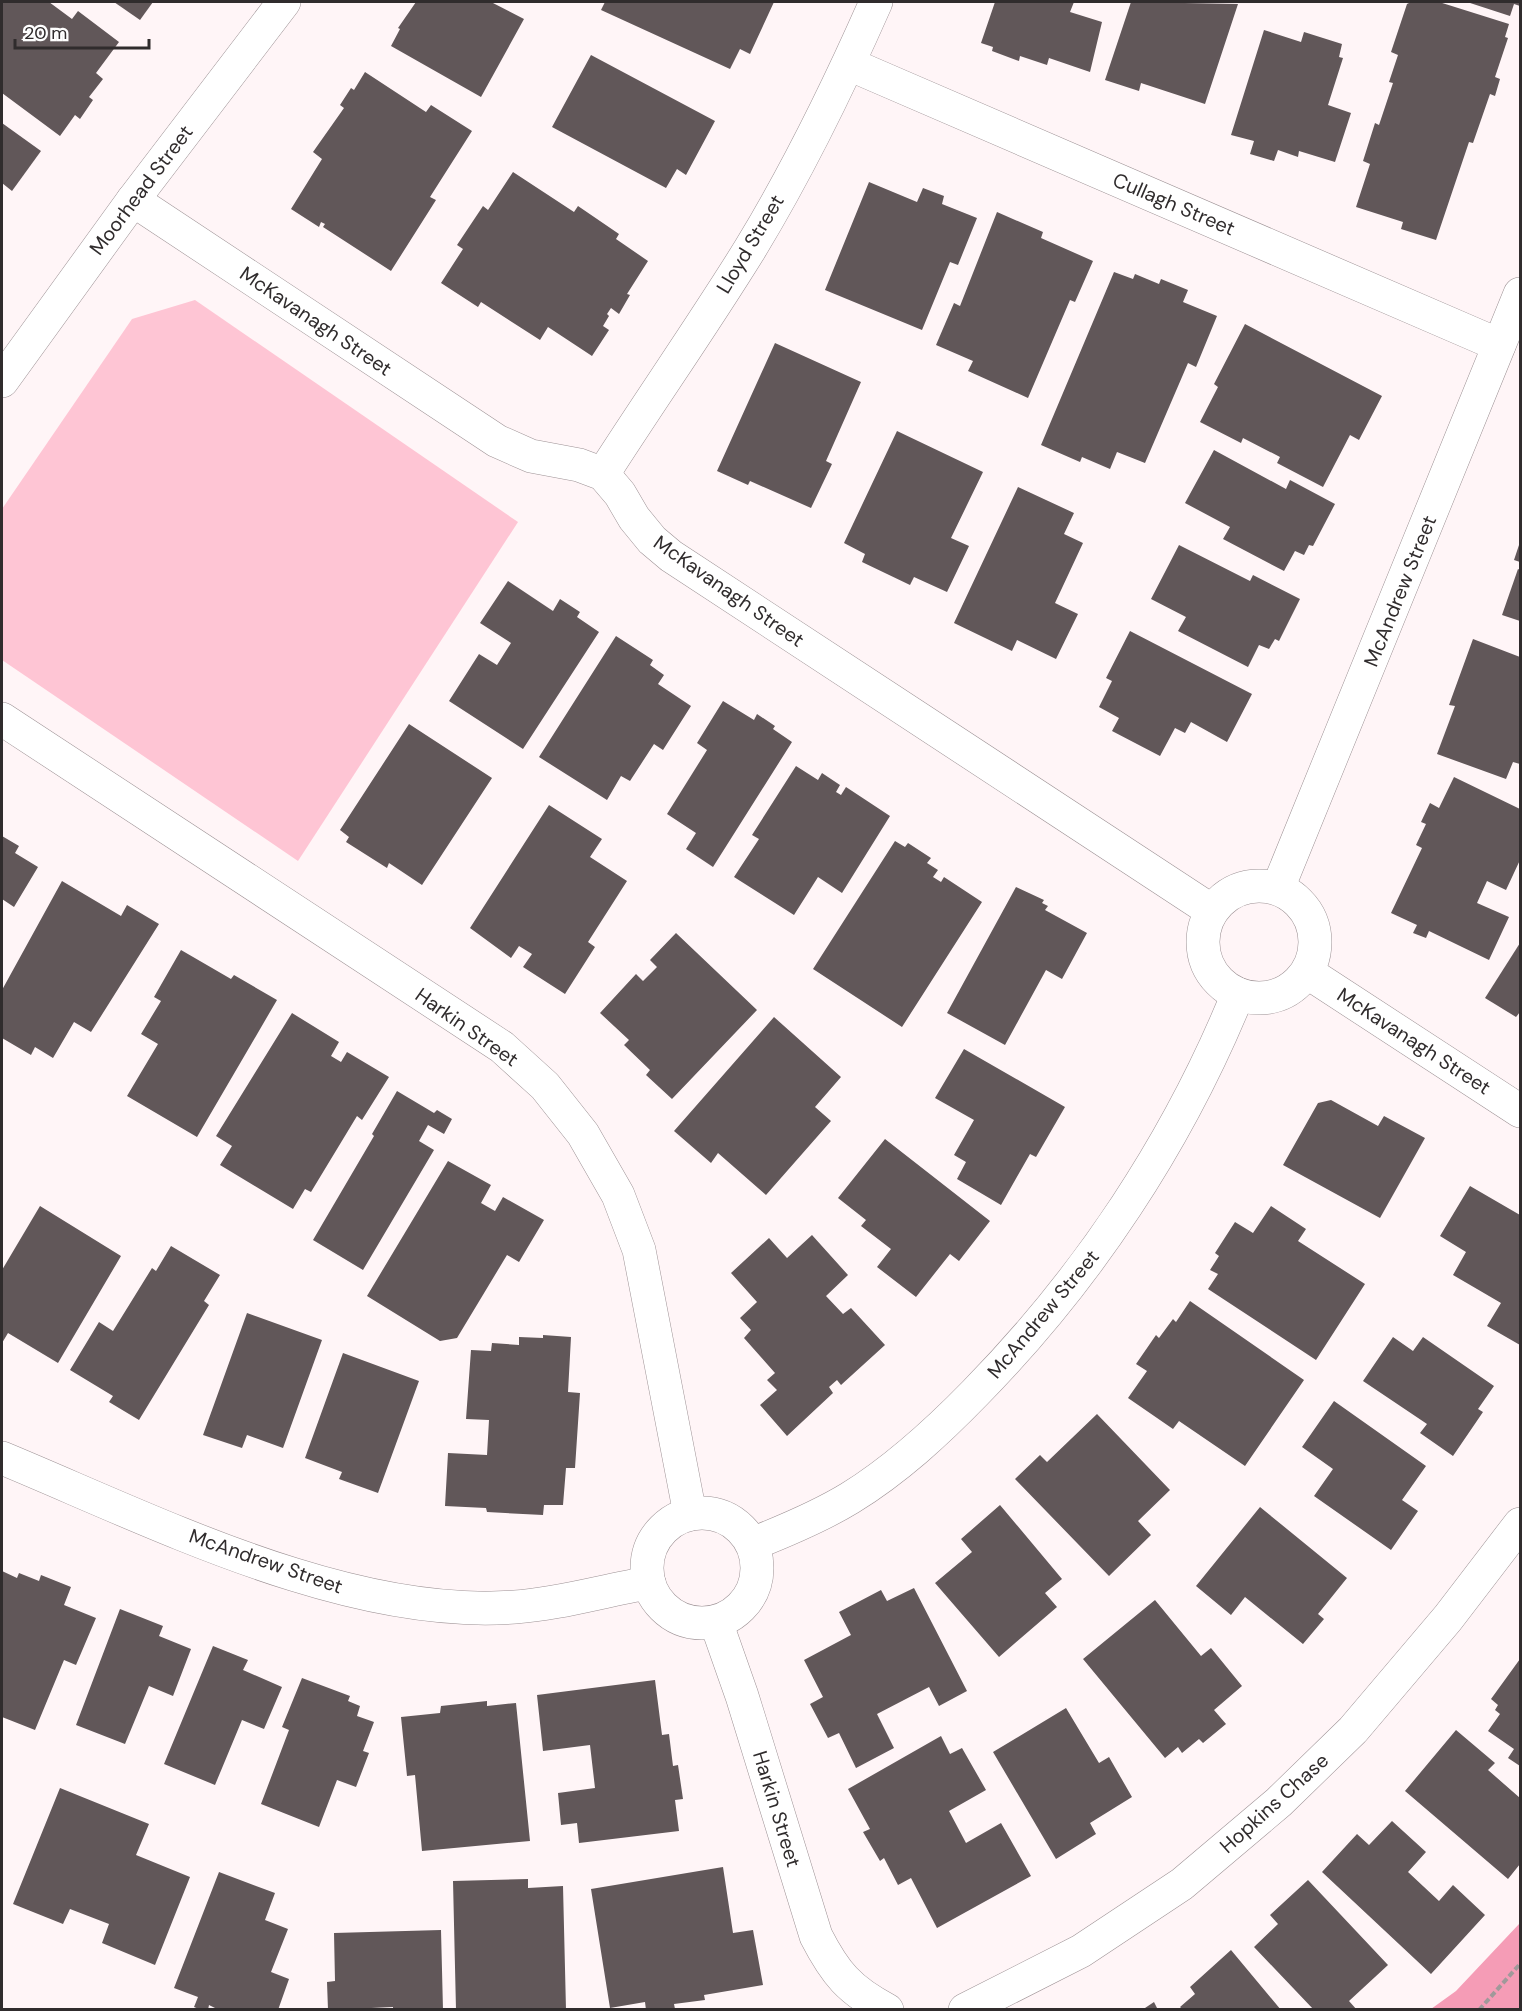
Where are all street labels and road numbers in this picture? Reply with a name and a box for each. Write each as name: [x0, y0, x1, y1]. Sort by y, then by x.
street label: Moorhead Street: [84, 120, 198, 260]
street label: Cullagh Street: [1109, 167, 1239, 241]
street label: Lloyd Street: [710, 190, 790, 298]
street label: McKavanagh Street: [235, 260, 397, 382]
street label: McAndrew Street: [1358, 511, 1442, 670]
street label: McKavanagh Street: [649, 529, 809, 653]
street label: Harkin Street: [410, 982, 524, 1072]
street label: McKavanagh Street: [1332, 982, 1496, 1100]
street label: McAndrew Street: [981, 1244, 1105, 1384]
street label: McAndrew Street: [186, 1523, 346, 1600]
street label: Hopkins Chase: [1214, 1747, 1334, 1859]
street label: Harkin Street: [747, 1748, 807, 1870]

